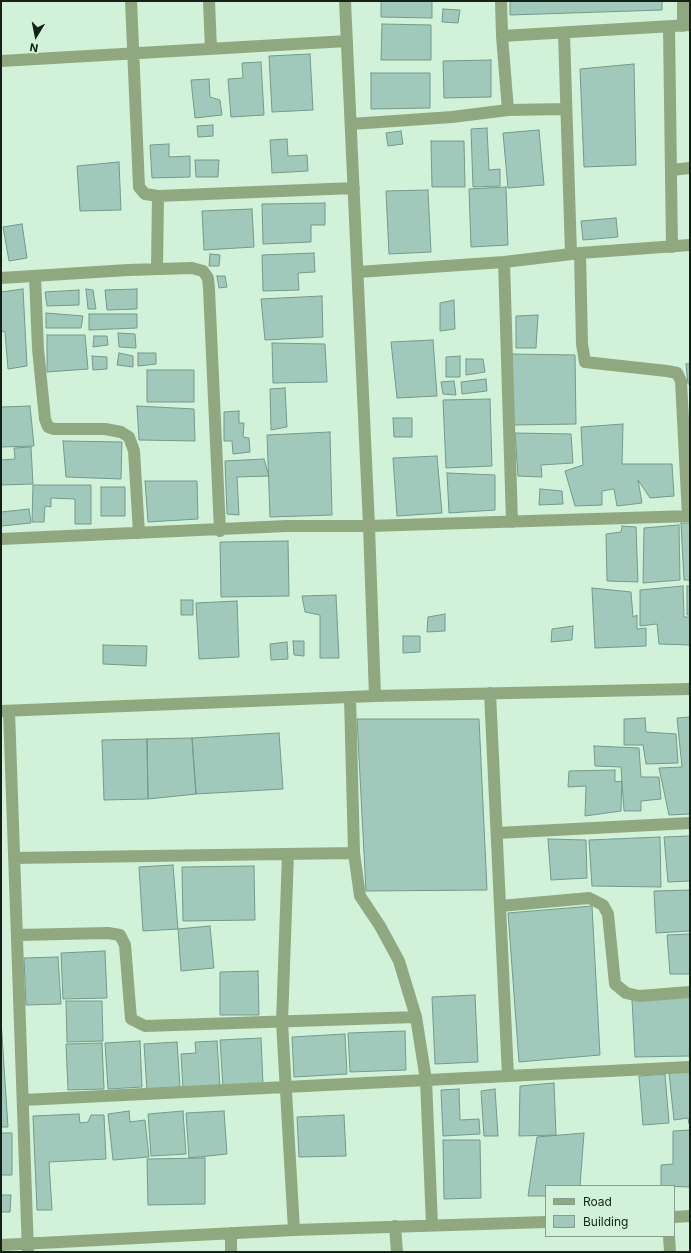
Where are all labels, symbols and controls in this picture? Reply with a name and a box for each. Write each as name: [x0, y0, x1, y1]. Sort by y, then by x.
north arrow: [16, 16, 56, 56]
text: N: [29, 40, 39, 55]
legend: [545, 1185, 675, 1237]
text: Road: [583, 1194, 612, 1209]
text: Building: [583, 1214, 628, 1229]

